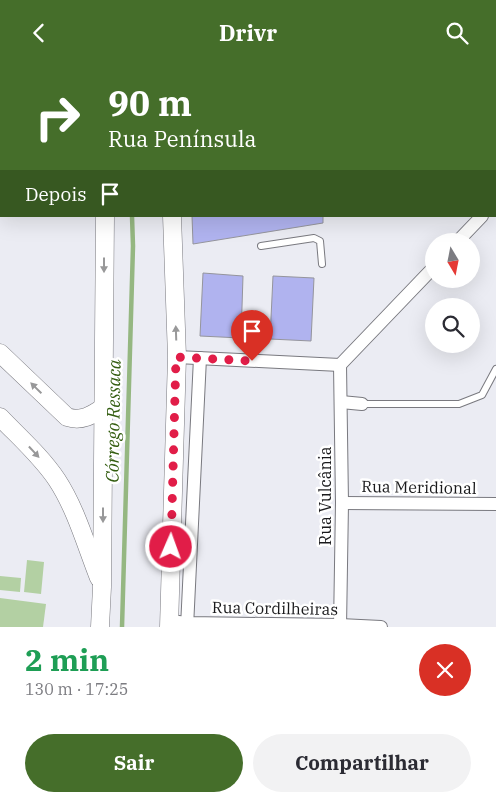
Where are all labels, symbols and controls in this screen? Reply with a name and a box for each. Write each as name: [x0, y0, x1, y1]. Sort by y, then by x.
text: Drivr: [219, 18, 277, 47]
icon: back: [25, 19, 53, 47]
icon: search: [443, 19, 471, 47]
text: 90 m: [108, 80, 192, 126]
icon: right: [25, 85, 90, 150]
text: Rua Península: [108, 124, 257, 153]
icon: arrive: [96, 180, 124, 208]
text: Depois: [25, 182, 86, 206]
north arrow: [425, 233, 480, 287]
map controls: [425, 233, 480, 353]
one-way arrow: [100, 257, 108, 273]
button: search: [425, 298, 480, 353]
pin: [231, 310, 273, 361]
icon: arrive: [238, 317, 266, 345]
one-way arrow: [172, 325, 180, 341]
water label: Córrego Ressaca: [100, 359, 126, 483]
one-way arrow: [30, 382, 42, 394]
one-way arrow: [28, 446, 40, 458]
street label: Rua Vulcânia: [315, 446, 335, 545]
street label: Rua Meridional: [361, 476, 477, 498]
one-way arrow: [99, 507, 107, 523]
position arrow: [144, 520, 196, 572]
street label: Rua Cordilheiras: [212, 597, 338, 619]
text: 2 min: [25, 640, 109, 679]
button: close: [419, 644, 471, 696]
text: 130 m · 17:25: [25, 679, 128, 699]
button: Sair: [25, 734, 243, 792]
button: Compartilhar: [253, 734, 471, 792]

